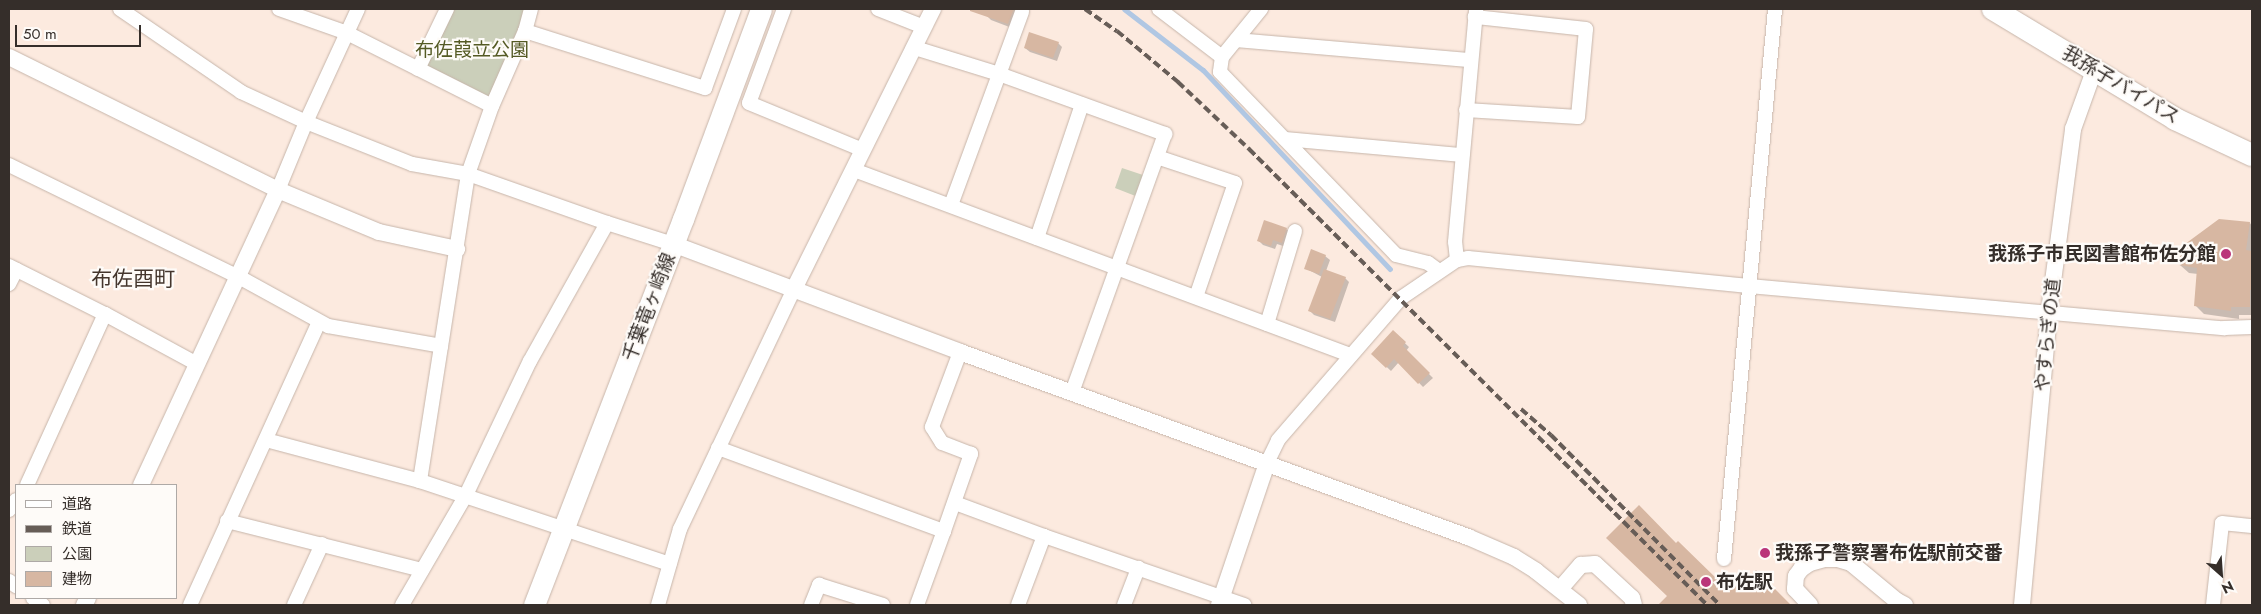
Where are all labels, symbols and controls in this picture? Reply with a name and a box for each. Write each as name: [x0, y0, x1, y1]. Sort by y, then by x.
scale bar: [18, 15, 144, 47]
text: 50 m: [23, 23, 57, 45]
park label: 布佐葭立公園: [415, 39, 529, 61]
street label: 我孫子バイパス: [2058, 41, 2184, 129]
place label: 我孫子市民図書館布佐分館: [1988, 243, 2216, 265]
marker: 我孫子市民図書館布佐分館: [2220, 248, 2232, 260]
street label: 千葉竜ヶ崎線: [618, 250, 680, 364]
district label: 布佐酉町: [91, 266, 175, 292]
street label: やすらぎの道: [2031, 277, 2065, 393]
legend: [15, 484, 178, 599]
text: 道路: [62, 493, 92, 515]
text: 鉄道: [62, 518, 92, 540]
place label: 我孫子警察署布佐駅前交番: [1775, 542, 2003, 564]
text: 公園: [62, 543, 92, 565]
marker: 我孫子警察署布佐駅前交番: [1759, 547, 1771, 559]
north arrow: [2196, 549, 2246, 599]
text: 建物: [62, 568, 92, 590]
place label: 布佐駅: [1716, 571, 1773, 593]
marker: 布佐駅: [1700, 576, 1712, 588]
text: N: [2218, 576, 2237, 599]

